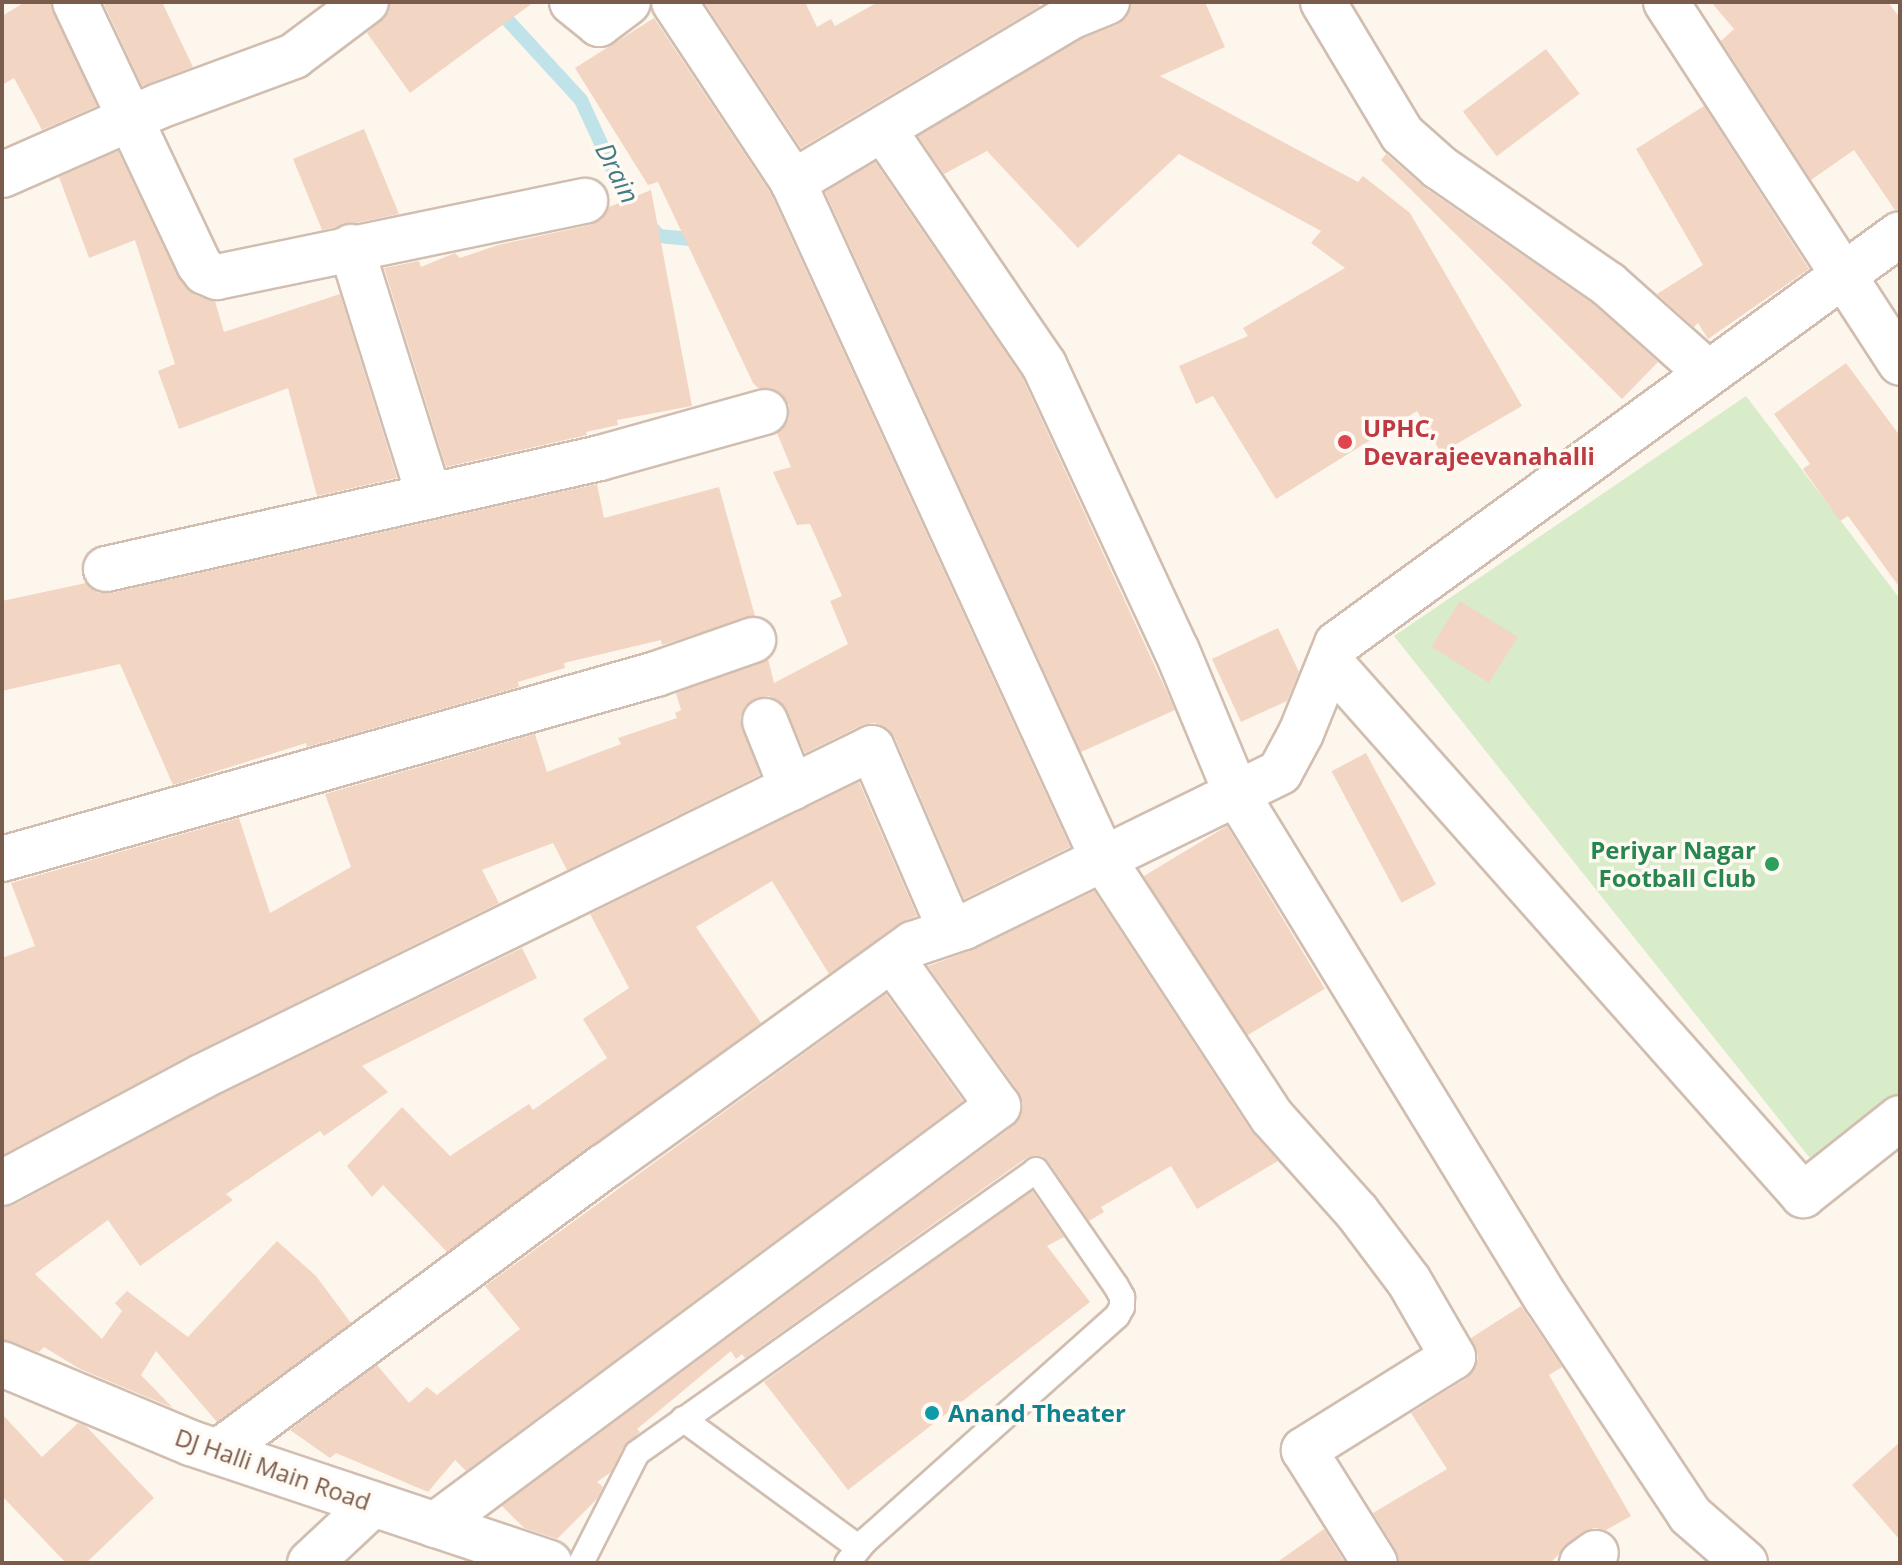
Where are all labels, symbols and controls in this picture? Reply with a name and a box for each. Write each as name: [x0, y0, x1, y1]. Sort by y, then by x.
water label: Drain: [589, 137, 645, 209]
place label: UPHC, Devarajeevanahalli: [1363, 414, 1595, 470]
marker: UPHC, Devarajeevanahalli: [1334, 431, 1356, 453]
place label: Periyar Nagar Football Club: [1590, 836, 1756, 892]
marker: Periyar Nagar Football Club: [1763, 855, 1781, 873]
place label: Anand Theater: [948, 1399, 1126, 1427]
marker: Anand Theater: [923, 1404, 941, 1422]
street label: DJ Halli Main Road: [172, 1422, 374, 1516]

